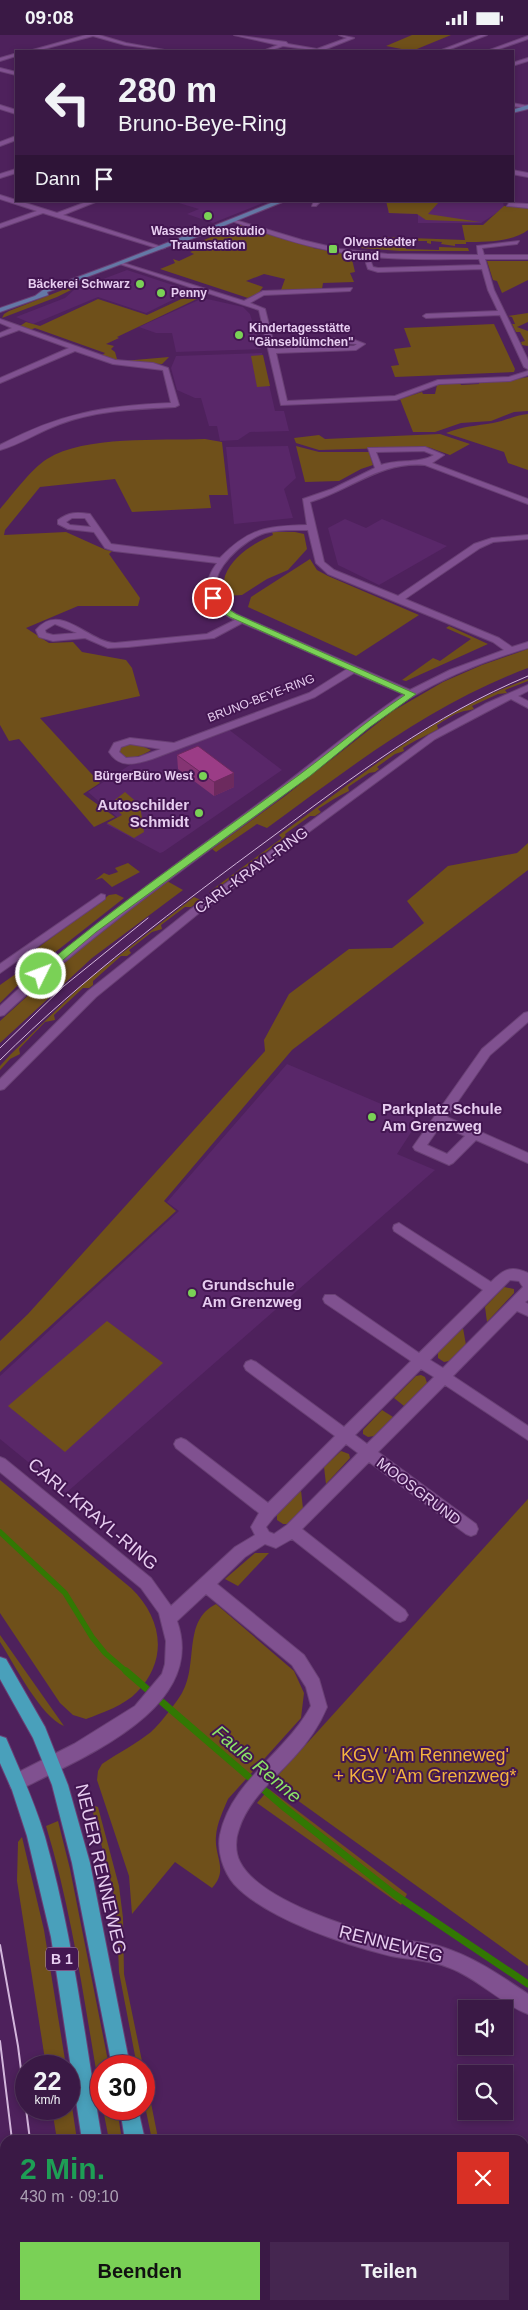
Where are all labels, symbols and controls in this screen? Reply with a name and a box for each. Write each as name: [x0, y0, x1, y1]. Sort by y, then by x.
text: 09:08: [25, 7, 74, 28]
icon: left: [35, 70, 100, 135]
text: 280 m: [118, 70, 217, 109]
text: Bruno-Beye-Ring: [118, 111, 287, 136]
icon: arrive: [90, 165, 118, 193]
text: Dann: [35, 168, 80, 189]
marker: Wasserbettenstudio Traumstation: [202, 210, 214, 222]
place label: Wasserbettenstudio Traumstation: [151, 224, 265, 252]
place label: Olvenstedter Grund: [343, 235, 417, 263]
marker: Olvenstedter Grund: [327, 243, 339, 255]
place label: Bäckerei Schwarz: [28, 277, 130, 291]
marker: Bäckerei Schwarz: [134, 278, 146, 290]
place label: Penny: [171, 286, 207, 300]
marker: Penny: [155, 287, 167, 299]
place label: Kindertagesstätte "Gänseblümchen": [249, 321, 354, 349]
marker: Kindertagesstätte "Gänseblümchen": [233, 329, 245, 341]
pin: [192, 577, 234, 619]
icon: arrive: [199, 584, 227, 612]
street label: BRUNO-BEYE-RING: [206, 671, 316, 725]
place label: BürgerBüro West: [94, 769, 193, 783]
marker: BürgerBüro West: [197, 770, 209, 782]
place label: Autoschilder Schmidt: [97, 796, 189, 830]
marker: Autoschilder Schmidt: [193, 807, 205, 819]
street label: CARL-KRAYL-RING: [191, 823, 311, 917]
position arrow: [14, 947, 66, 999]
place label: Parkplatz Schule Am Grenzweg: [382, 1100, 502, 1134]
marker: Parkplatz Schule Am Grenzweg: [366, 1111, 378, 1123]
place label: Grundschule Am Grenzweg: [202, 1276, 302, 1310]
marker: Grundschule Am Grenzweg: [186, 1287, 198, 1299]
street label: CARL-KRAYL-RING: [24, 1454, 162, 1574]
street label: MOOSGRUND: [374, 1454, 465, 1528]
water label: Faule Renne: [209, 1721, 305, 1807]
park label: KGV 'Am Renneweg' + KGV 'Am Grenzweg*: [333, 1745, 517, 1786]
street label: NEUER RENNEWEG: [72, 1782, 130, 1956]
street label: RENNEWEG: [337, 1921, 445, 1967]
road number: B 1: [46, 1947, 78, 1971]
map controls: [458, 2000, 513, 2120]
button: sound: [458, 2000, 513, 2055]
speed limit sign: 30: [90, 2055, 155, 2120]
button: search: [458, 2065, 513, 2120]
text: 22: [34, 2067, 61, 2095]
text: km/h: [34, 2093, 61, 2107]
text: 2 Min.: [20, 2152, 105, 2185]
button: close: [457, 2152, 509, 2204]
text: 430 m · 09:10: [20, 2188, 119, 2205]
button: Beenden: [20, 2242, 260, 2300]
button: Teilen: [270, 2242, 509, 2300]

